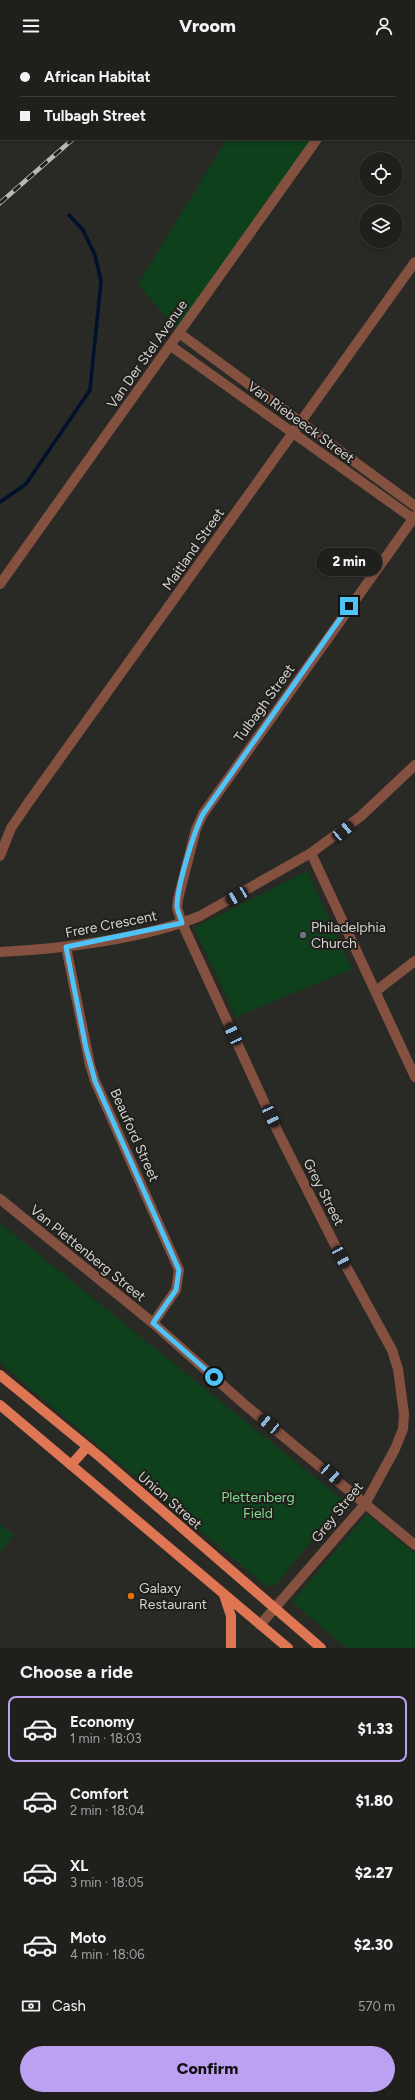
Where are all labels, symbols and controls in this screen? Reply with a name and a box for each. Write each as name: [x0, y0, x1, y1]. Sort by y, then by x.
icon: menu: [20, 15, 42, 37]
text: Vroom: [179, 15, 236, 37]
icon: person: [373, 15, 395, 37]
text: African Habitat: [44, 68, 151, 86]
text: Tulbagh Street: [44, 107, 146, 125]
map controls: [359, 152, 403, 248]
button: locate: [359, 152, 403, 196]
button: layers: [359, 204, 403, 248]
street label: Van Der Stel Avenue: [104, 297, 191, 412]
street label: Van Riebeeck Street: [244, 378, 357, 467]
street label: Maitland Street: [159, 505, 228, 594]
callout: 2 min: [316, 548, 382, 576]
text: 2 min: [332, 554, 366, 569]
route end: [340, 597, 358, 615]
street label: Tulbagh Street: [230, 661, 298, 746]
car: [330, 819, 356, 843]
car: [224, 885, 250, 907]
street label: Frere Crescent: [64, 907, 158, 942]
place label: Philadelphia Church: [311, 919, 386, 952]
marker: Philadelphia Church: [298, 930, 308, 940]
car: [222, 1021, 244, 1047]
street label: Beauford Street: [106, 1086, 163, 1184]
car: [260, 1103, 282, 1129]
street label: Grey Street: [299, 1156, 348, 1229]
street label: Van Plettenberg Street: [26, 1202, 149, 1305]
car: [330, 1244, 352, 1270]
route start: [205, 1368, 223, 1386]
car: [256, 1412, 282, 1436]
car: [318, 1462, 344, 1486]
street label: Union Street: [134, 1468, 205, 1533]
street label: Grey Street: [308, 1479, 367, 1546]
park label: Plettenberg Field: [221, 1489, 295, 1522]
place label: Galaxy Restaurant: [139, 1580, 207, 1613]
marker: Galaxy Restaurant: [126, 1591, 136, 1601]
text: Choose a ride: [20, 1661, 133, 1683]
icon: car: [22, 1711, 58, 1747]
text: Economy: [70, 1713, 135, 1731]
text: $1.33: [358, 1720, 393, 1738]
text: 1 min · 18:03: [70, 1731, 142, 1746]
icon: car: [22, 1783, 58, 1819]
text: Comfort: [70, 1785, 129, 1803]
text: $1.80: [355, 1792, 393, 1810]
text: 2 min · 18:04: [70, 1803, 145, 1818]
icon: car: [22, 1855, 58, 1891]
text: XL: [70, 1857, 88, 1875]
text: $2.27: [355, 1864, 393, 1882]
text: 3 min · 18:05: [70, 1875, 144, 1890]
icon: car: [22, 1927, 58, 1963]
text: Moto: [70, 1929, 106, 1947]
text: $2.30: [354, 1936, 393, 1954]
text: 4 min · 18:06: [70, 1947, 145, 1962]
icon: cash: [20, 1995, 42, 2017]
text: Cash: [52, 1997, 86, 2015]
text: 570 m: [358, 1999, 395, 2014]
button: Confirm: [20, 2046, 395, 2092]

